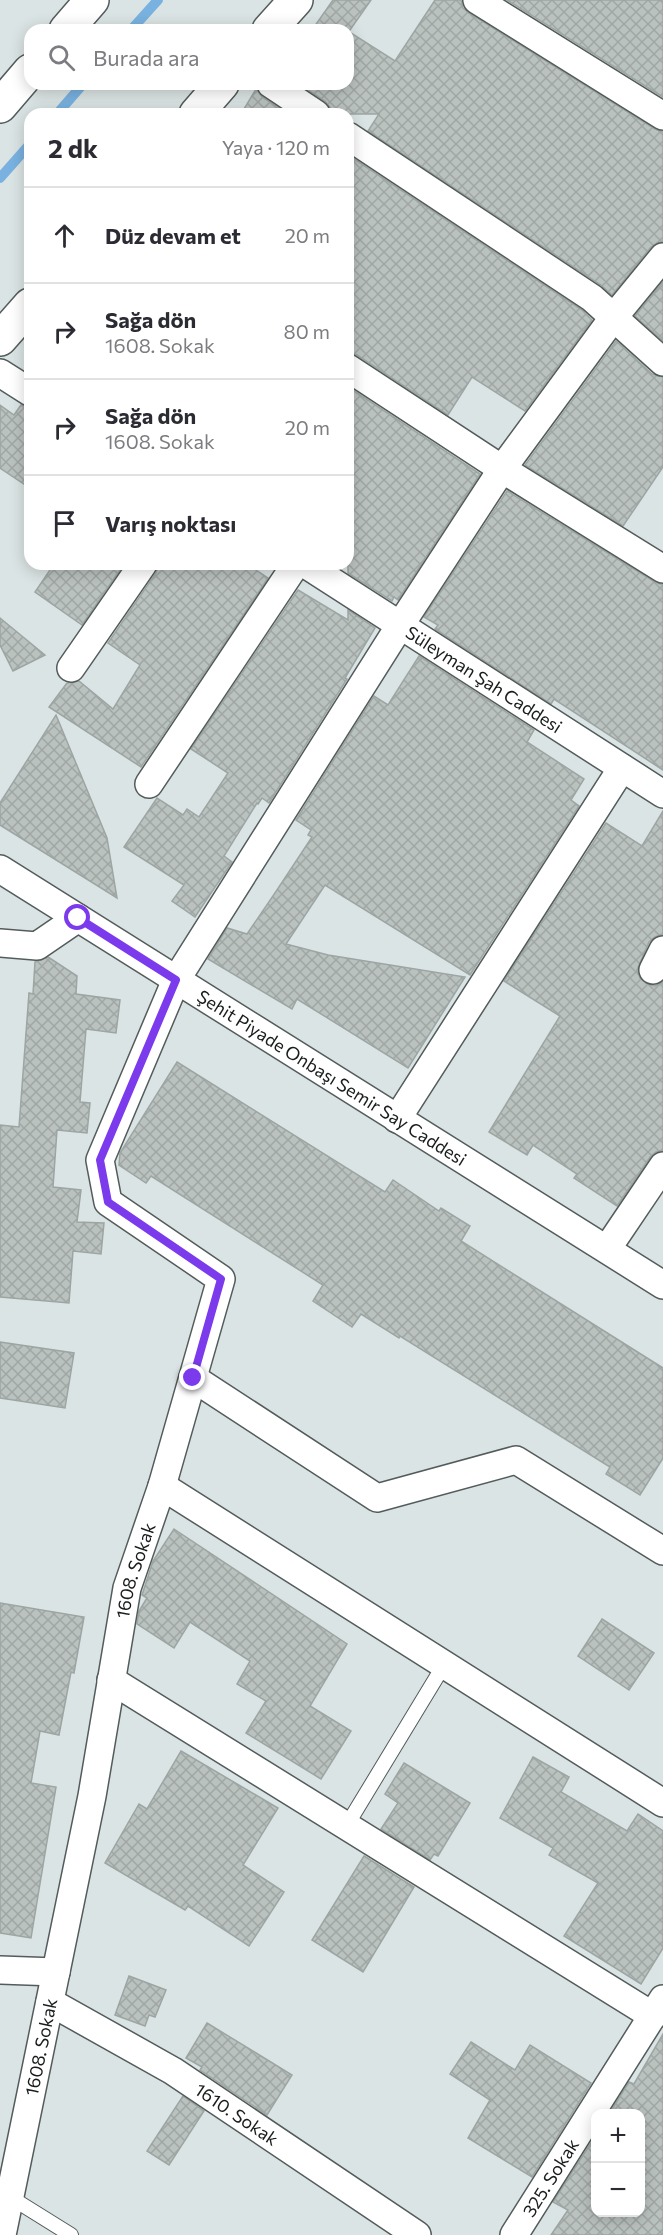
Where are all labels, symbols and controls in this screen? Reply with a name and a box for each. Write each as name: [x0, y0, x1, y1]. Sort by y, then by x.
search box: [24, 24, 354, 90]
icon: search: [45, 41, 78, 74]
text: Burada ara: [93, 44, 200, 71]
text: 2 dk: [48, 132, 98, 163]
text: Yaya · 120 m: [222, 135, 330, 159]
icon: ahead: [48, 219, 81, 252]
text: Düz devam et: [105, 222, 241, 249]
text: 20 m: [285, 223, 330, 247]
text: Sağa dön: [105, 306, 196, 333]
icon: right: [48, 315, 81, 348]
text: 80 m: [284, 319, 330, 343]
text: 1608. Sokak: [105, 333, 215, 357]
text: Sağa dön: [105, 402, 196, 429]
icon: right: [48, 411, 81, 444]
text: 20 m: [285, 415, 330, 439]
text: 1608. Sokak: [105, 429, 215, 453]
icon: arrive: [48, 507, 81, 540]
text: Varış noktası: [105, 510, 236, 537]
street label: Süleyman Şah Caddesi: [402, 621, 566, 737]
route start: [64, 904, 90, 930]
street label: Şehit Piyade Onbaşı Semir Say Caddesi: [193, 985, 471, 1170]
route end: [179, 1364, 205, 1390]
street label: 1608. Sokak: [111, 1519, 160, 1620]
street label: 1608. Sokak: [20, 1996, 61, 2098]
street label: 1610. Sokak: [191, 2078, 283, 2150]
map controls: [591, 2109, 645, 2217]
button: +: [591, 2109, 645, 2163]
street label: 325. Sokak: [517, 2134, 583, 2221]
button: −: [591, 2163, 645, 2217]

